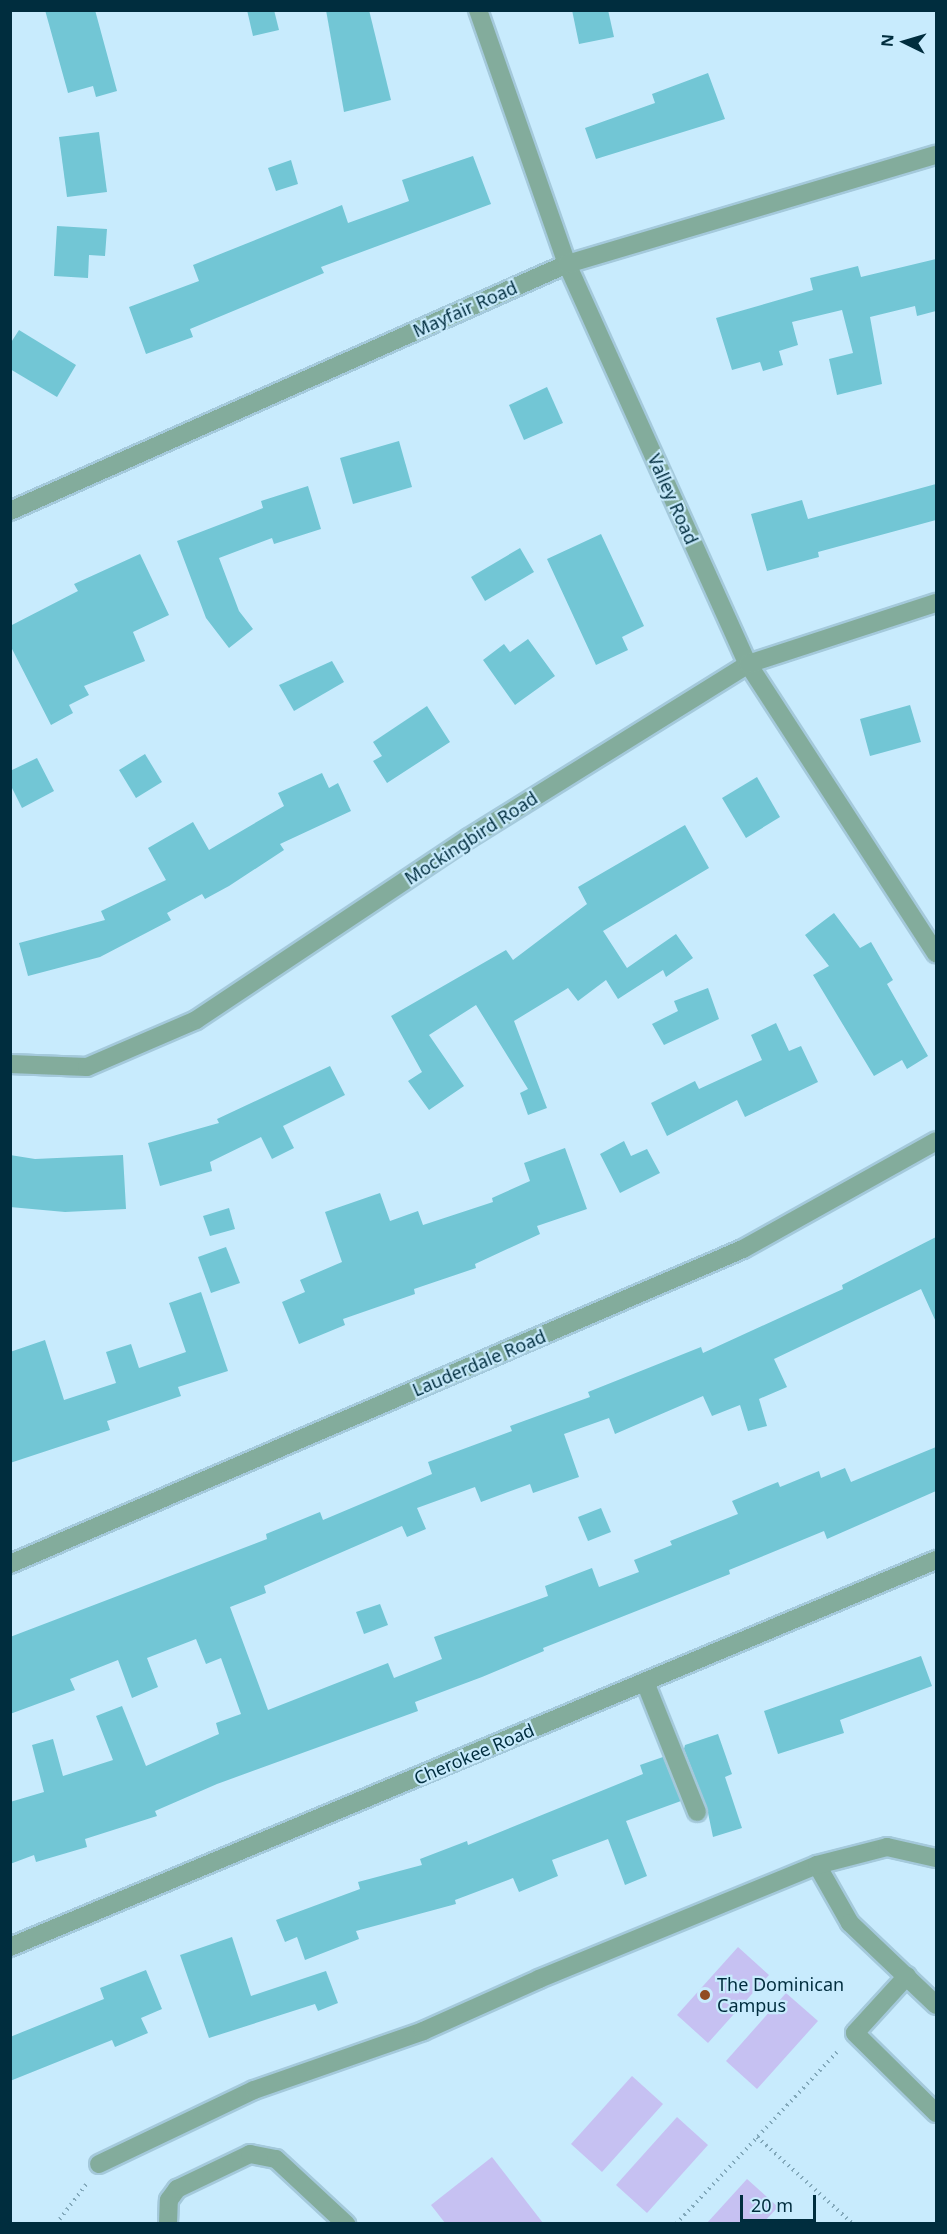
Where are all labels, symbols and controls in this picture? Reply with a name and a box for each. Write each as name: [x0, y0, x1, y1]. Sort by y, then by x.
north arrow: [875, 12, 935, 72]
text: N: [876, 33, 899, 48]
street label: Mayfair Road: [409, 276, 521, 342]
street label: Valley Road: [643, 450, 703, 548]
street label: Mockingbird Road: [400, 787, 542, 889]
street label: Lauderdale Road: [409, 1325, 549, 1401]
street label: Cherokee Road: [411, 1719, 537, 1789]
place label: The Dominican Campus: [717, 1974, 844, 2016]
marker: The Dominican Campus: [698, 1988, 712, 2002]
scale bar: [743, 2183, 820, 2221]
text: 20 m: [751, 2193, 793, 2217]

